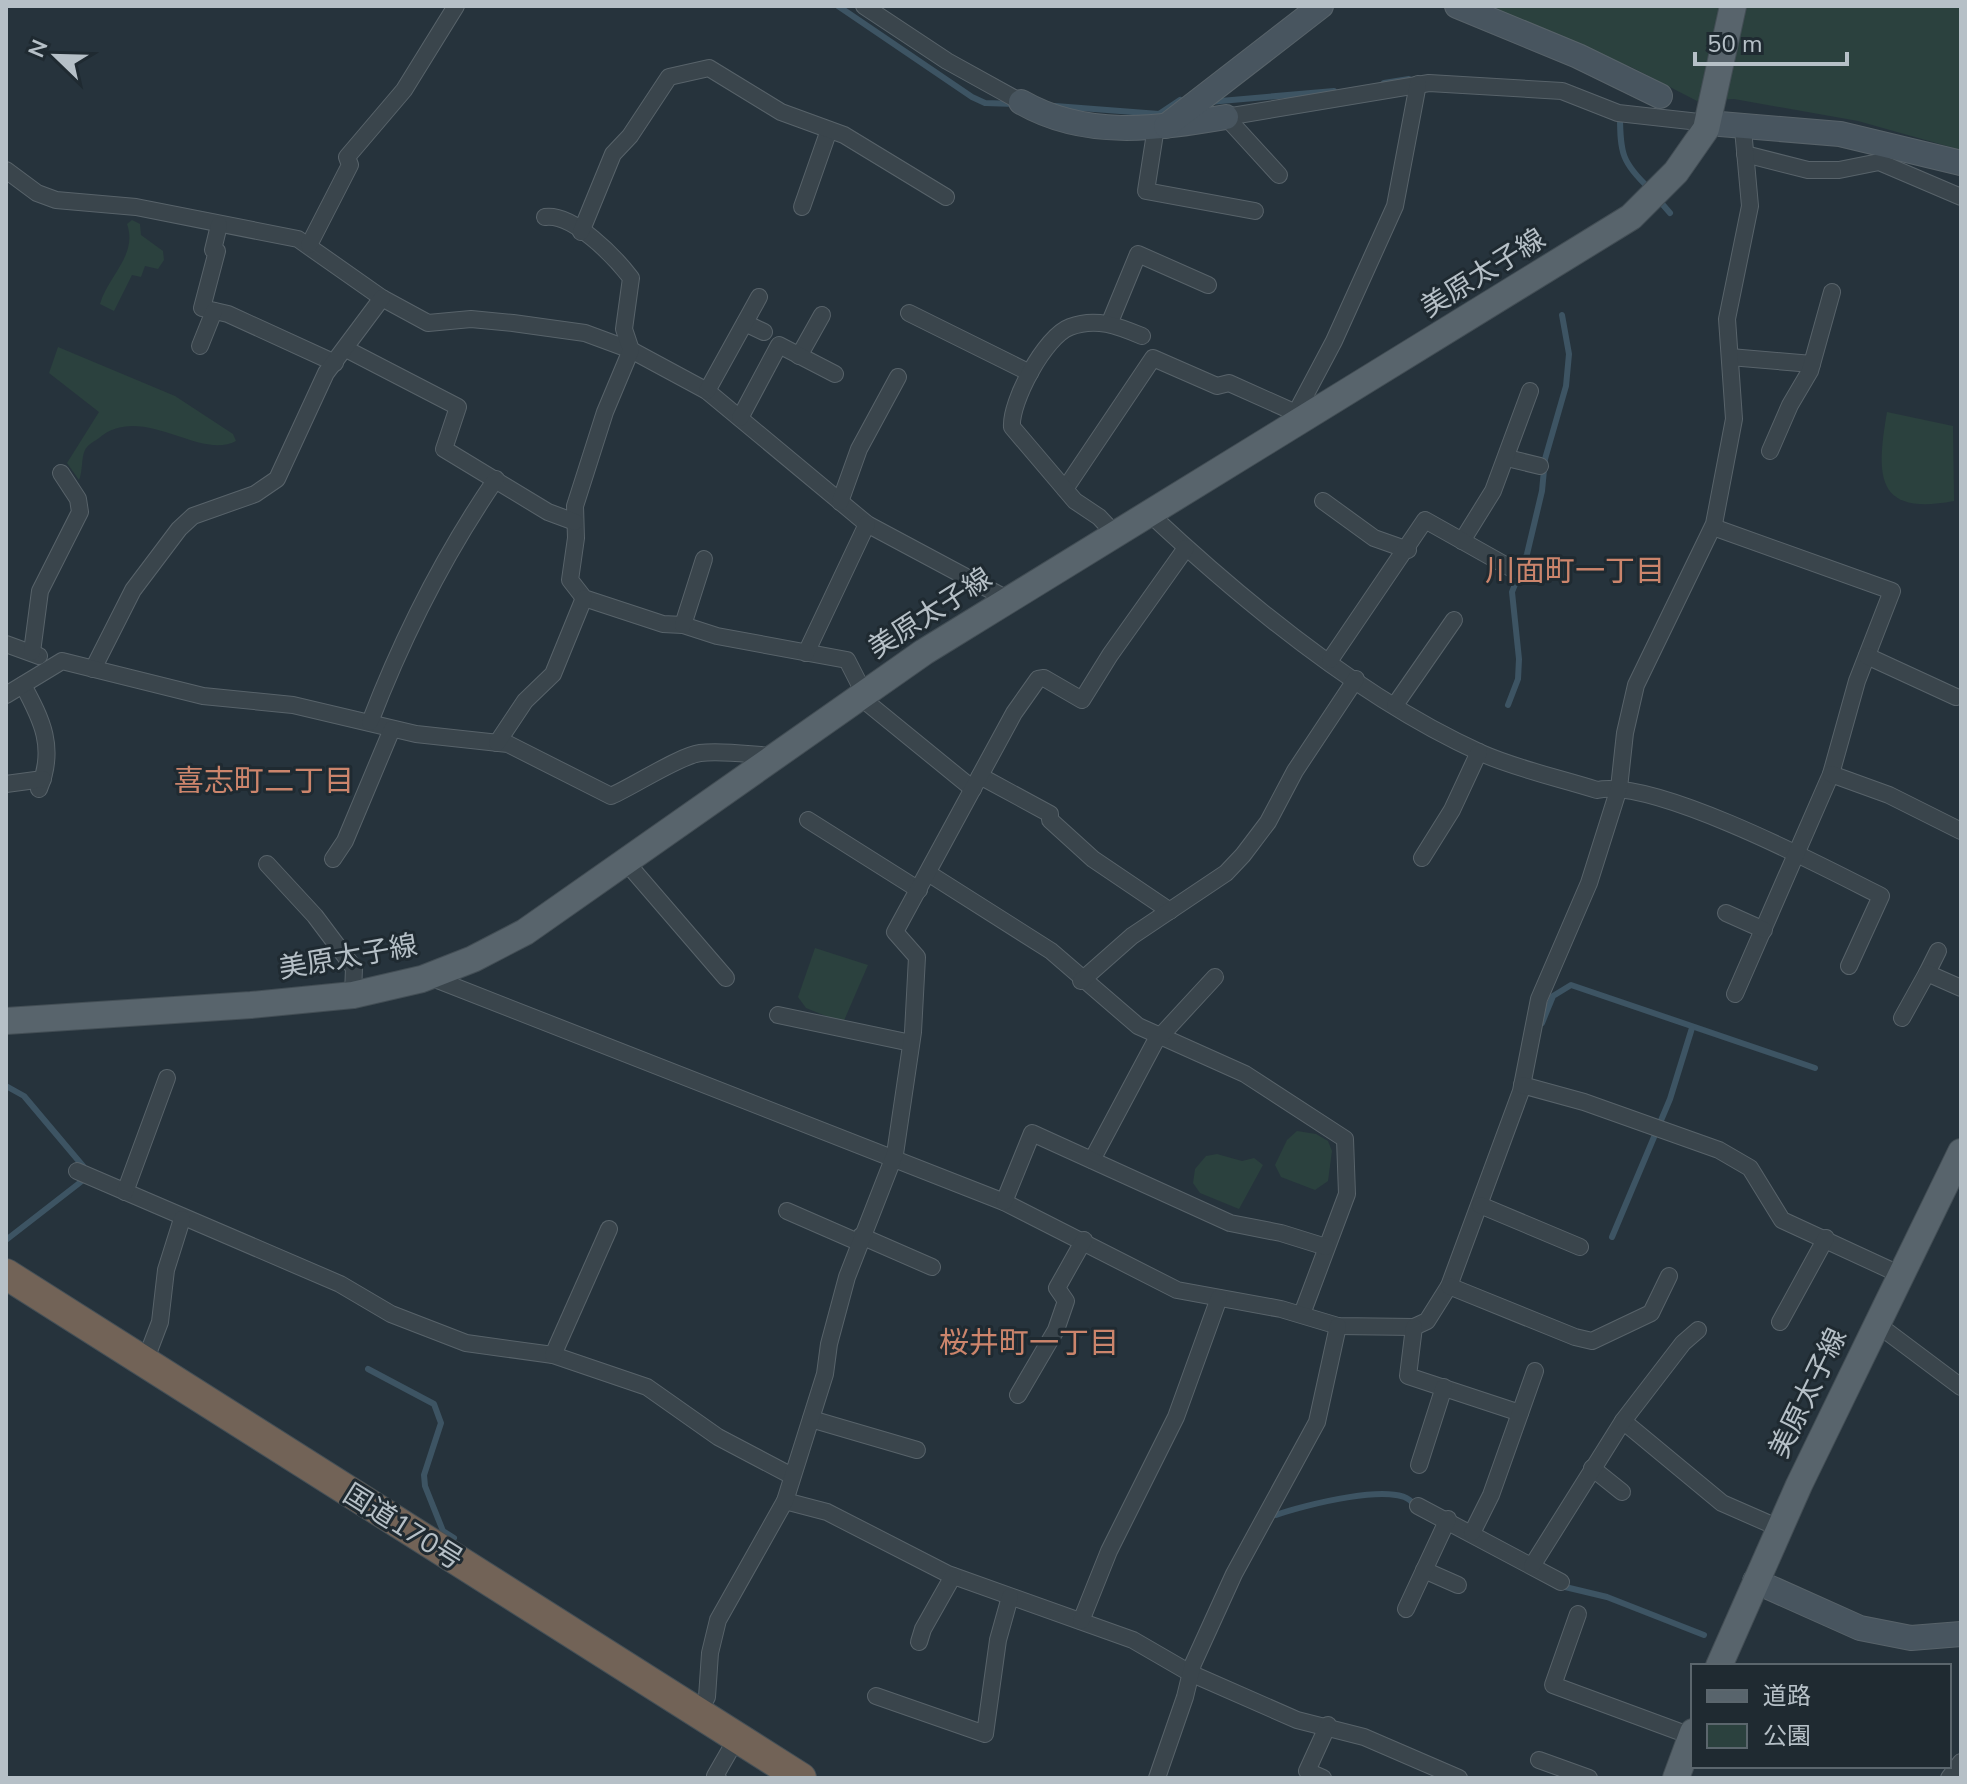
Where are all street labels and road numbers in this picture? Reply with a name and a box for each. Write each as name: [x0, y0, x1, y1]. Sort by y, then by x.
street label: 美原太子線: [1414, 220, 1552, 326]
street label: 美原太子線: [861, 559, 999, 667]
street label: 美原太子線: [276, 926, 420, 988]
street label: 美原太子線: [1760, 1322, 1856, 1464]
street label: 国道170号: [336, 1475, 470, 1579]

